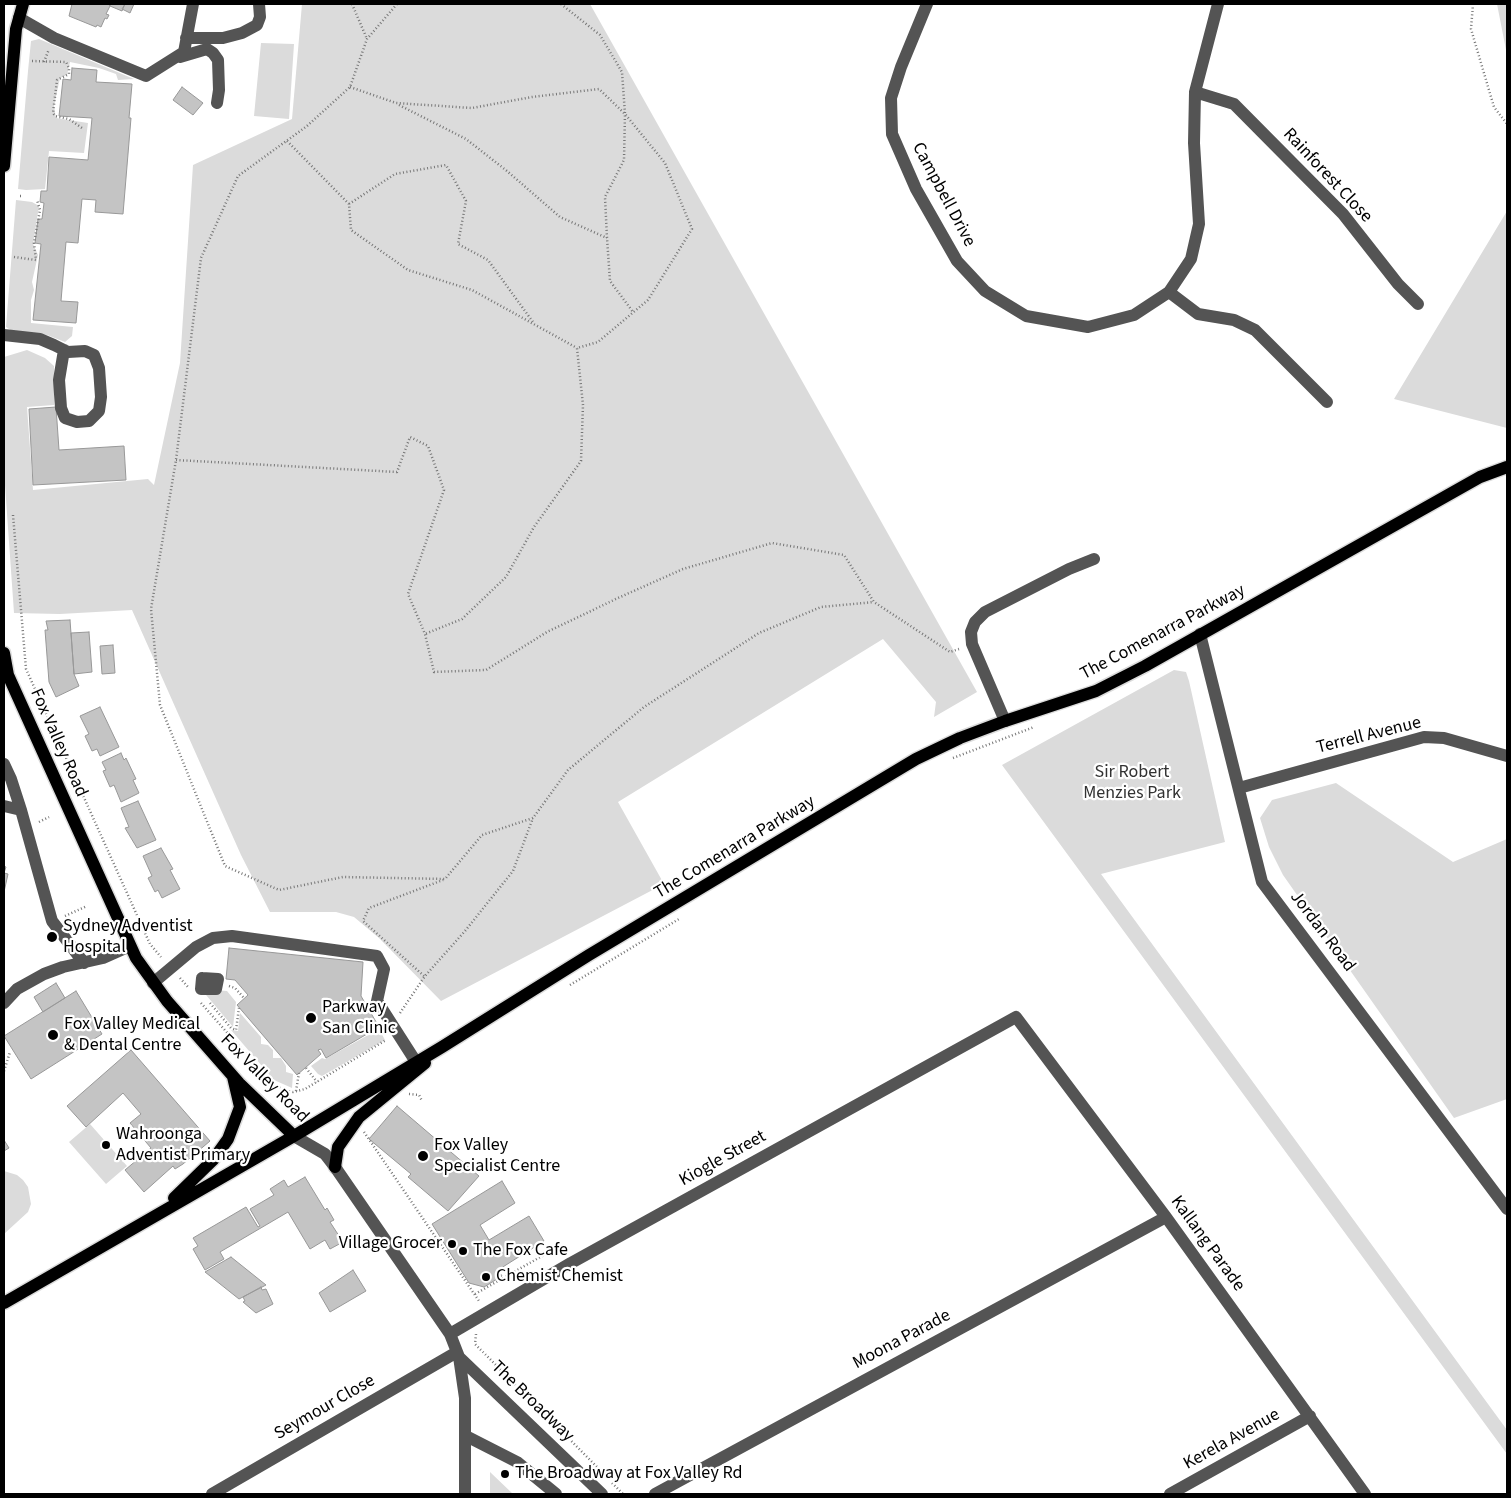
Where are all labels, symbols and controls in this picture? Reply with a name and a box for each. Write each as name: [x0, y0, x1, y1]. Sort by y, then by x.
street label: Rainforest Close: [1278, 124, 1376, 228]
street label: Campbell Drive: [906, 139, 980, 251]
street label: The Comenarra Parkway: [1077, 580, 1249, 686]
street label: Fox Valley Road: [24, 685, 92, 801]
street label: Terrell Avenue: [1315, 713, 1423, 759]
park label: Sir Robert Menzies Park: [1083, 762, 1181, 804]
street label: The Comenarra Parkway: [651, 792, 819, 904]
street label: Jordan Road: [1285, 887, 1359, 977]
place label: Sydney Adventist Hospital: [63, 916, 192, 959]
marker: Sydney Adventist Hospital: [45, 930, 59, 944]
place label: Parkway San Clinic: [322, 997, 396, 1040]
marker: Parkway San Clinic: [304, 1011, 318, 1025]
place label: Fox Valley Medical & Dental Centre: [64, 1014, 200, 1056]
marker: Fox Valley Medical & Dental Centre: [46, 1028, 60, 1042]
street label: Fox Valley Road: [215, 1030, 313, 1128]
place label: Wahroonga Adventist Primary: [116, 1124, 250, 1166]
street label: Kiogle Street: [676, 1126, 770, 1192]
place label: Fox Valley Specialist Centre: [434, 1135, 560, 1178]
marker: Wahroonga Adventist Primary: [100, 1139, 112, 1151]
marker: Fox Valley Specialist Centre: [416, 1149, 430, 1163]
street label: Kallang Parade: [1165, 1192, 1249, 1296]
place label: Village Grocer: [339, 1233, 442, 1255]
marker: Village Grocer: [446, 1238, 458, 1250]
place label: The Fox Cafe: [473, 1240, 568, 1262]
marker: The Fox Cafe: [457, 1245, 469, 1257]
place label: Chemist Chemist: [496, 1266, 623, 1288]
marker: Chemist Chemist: [480, 1271, 492, 1283]
street label: Moona Parade: [850, 1305, 954, 1375]
street label: The Broadway: [486, 1357, 578, 1447]
street label: Seymour Close: [271, 1371, 379, 1445]
street label: Kerela Avenue: [1180, 1405, 1284, 1475]
place label: The Broadway at Fox Valley Rd: [515, 1463, 742, 1485]
marker: The Broadway at Fox Valley Rd: [499, 1468, 511, 1480]

